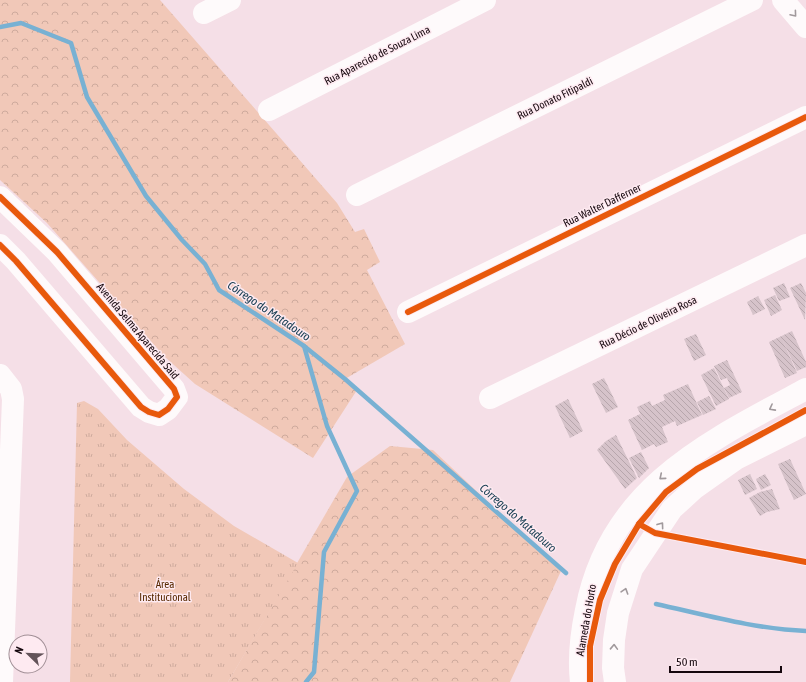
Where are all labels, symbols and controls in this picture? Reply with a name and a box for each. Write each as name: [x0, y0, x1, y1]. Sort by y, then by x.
one-way arrow: [790, 9, 797, 16]
street label: Rua Aparecido de Souza Lima: [322, 23, 432, 87]
street label: Rua Donato Fitipaldi: [515, 75, 595, 121]
street label: Rua Walter Dafferner: [561, 181, 643, 229]
water label: Córrego do Matadouro: [225, 278, 313, 344]
street label: Avenida Selma Aparecida Said: [94, 281, 182, 381]
street label: Rua Décio de Oliveira Rosa: [597, 293, 699, 351]
one-way arrow: [768, 403, 776, 410]
one-way arrow: [659, 472, 667, 479]
water label: Córrego do Matadouro: [477, 481, 560, 555]
one-way arrow: [656, 522, 663, 529]
park label: Área Institucional: [139, 578, 191, 603]
street label: Alameda do Horto: [574, 583, 598, 657]
one-way arrow: [621, 588, 629, 595]
north arrow: [8, 634, 48, 674]
one-way arrow: [610, 644, 618, 650]
text: N: [12, 645, 26, 655]
scale bar: [670, 648, 781, 674]
text: 50 m: [676, 655, 698, 669]

